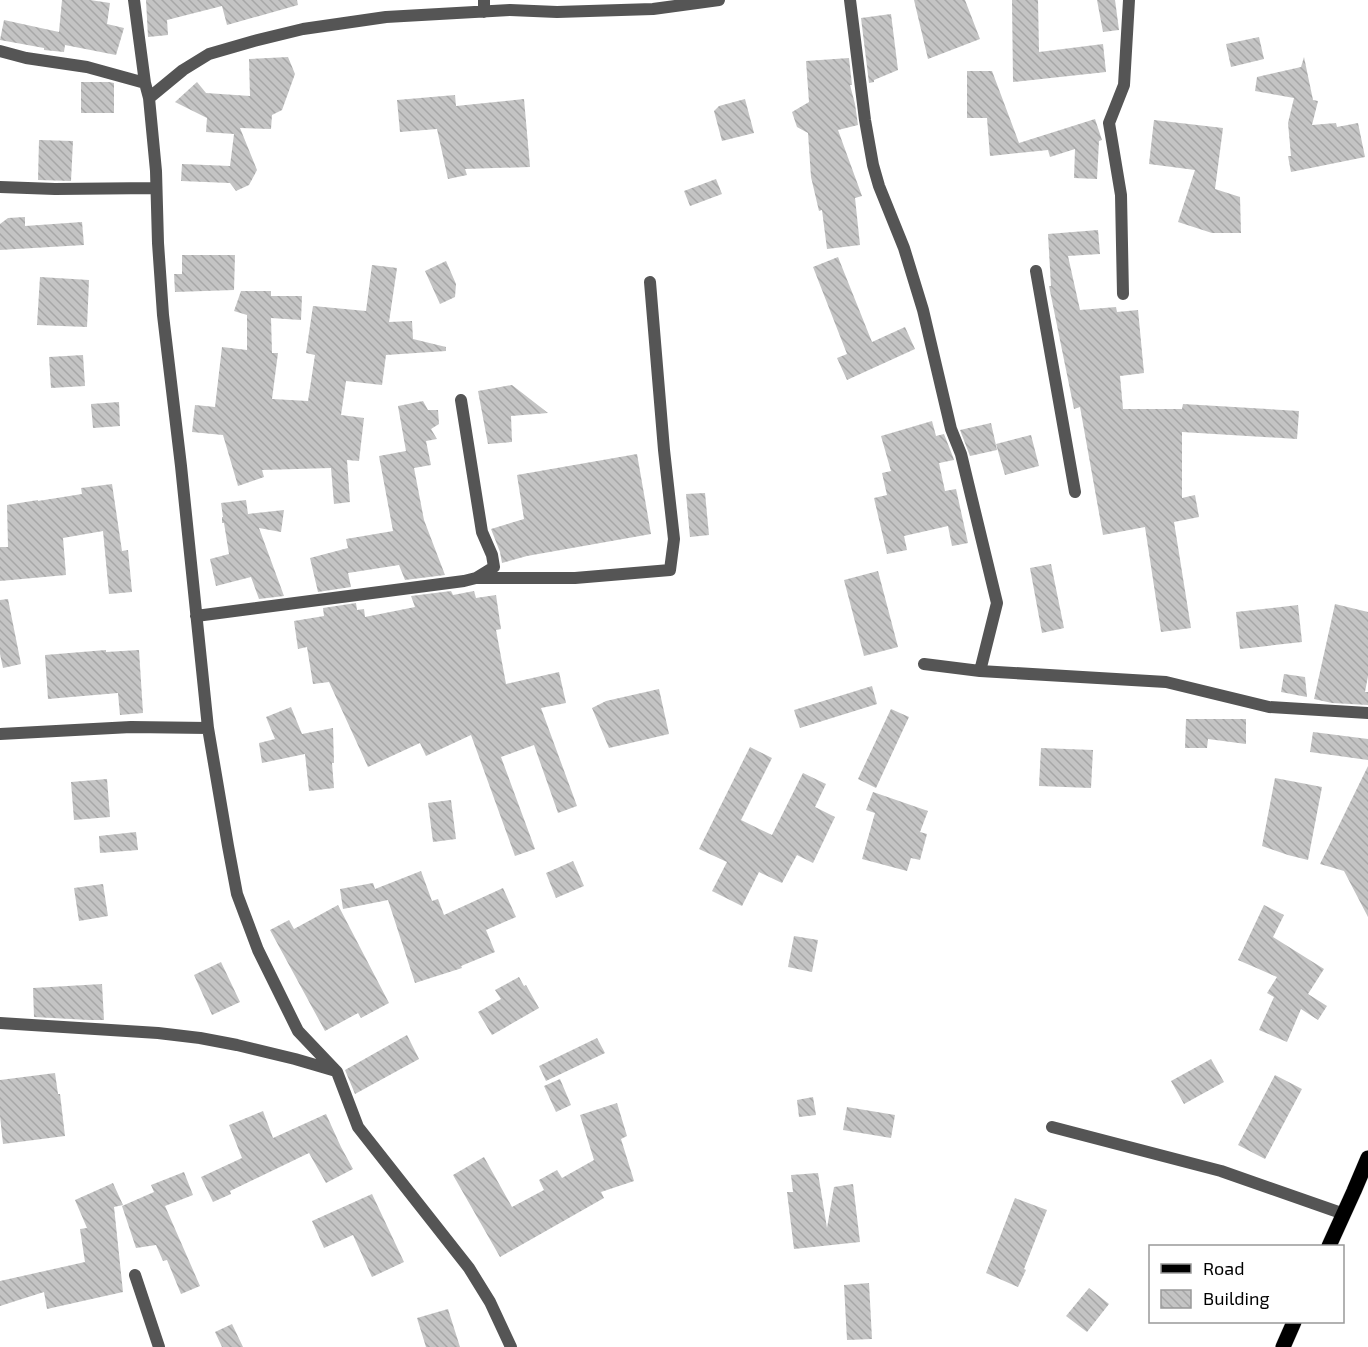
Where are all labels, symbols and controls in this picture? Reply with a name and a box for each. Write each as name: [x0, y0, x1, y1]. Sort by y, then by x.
legend: [1149, 1245, 1344, 1323]
text: Road: [1203, 1257, 1244, 1279]
text: Building: [1203, 1287, 1270, 1309]

